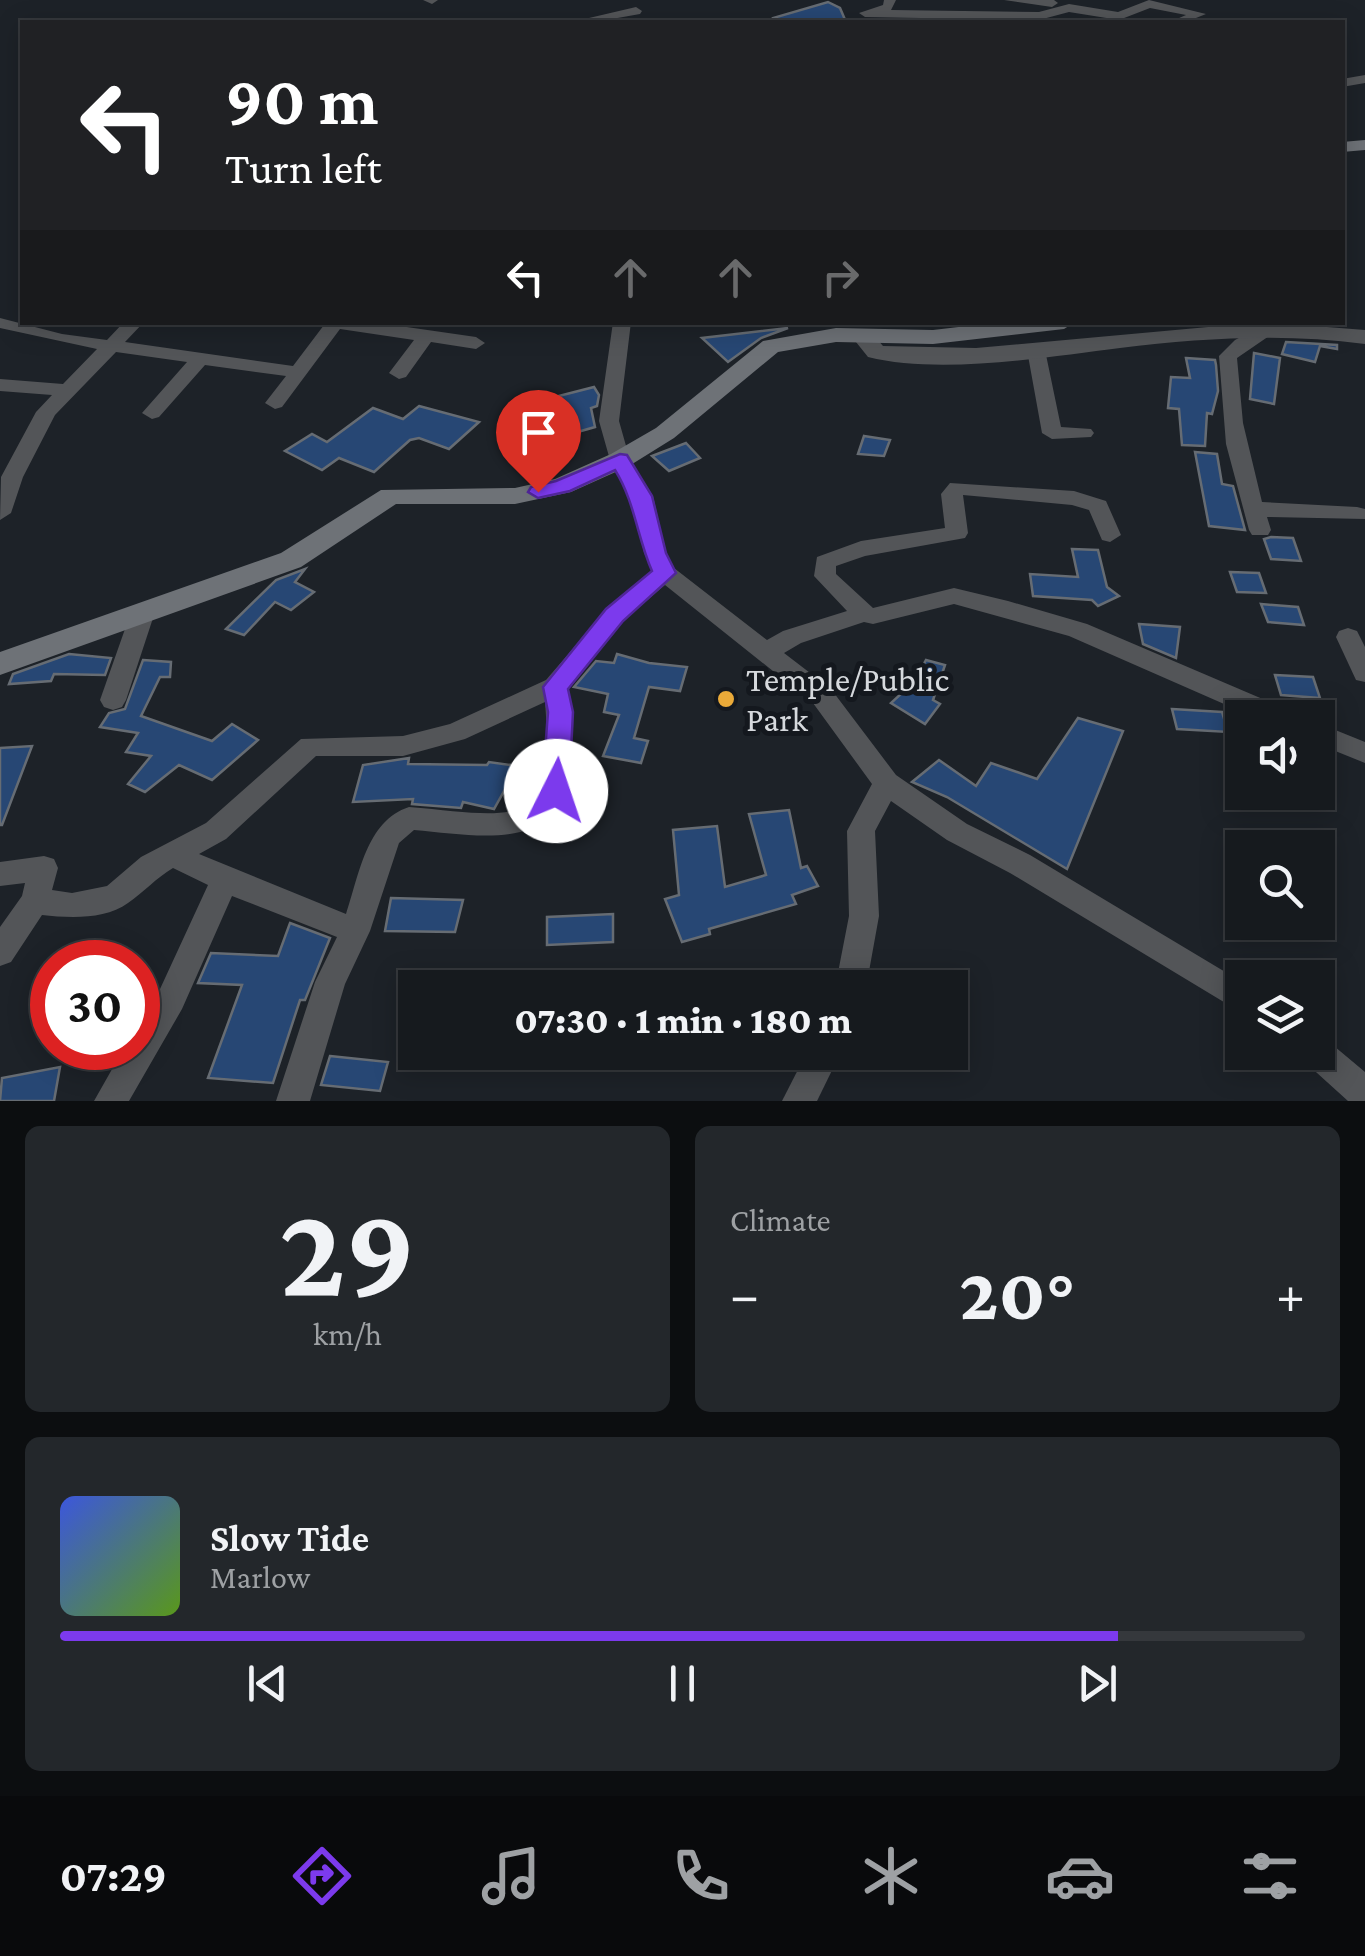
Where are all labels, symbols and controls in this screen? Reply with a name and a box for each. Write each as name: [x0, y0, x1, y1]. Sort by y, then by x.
icon: left: [60, 60, 190, 190]
text: 90 m: [225, 61, 378, 139]
text: Turn left: [225, 143, 382, 193]
icon: left: [498, 250, 553, 305]
icon: ahead: [603, 250, 658, 305]
icon: ahead: [708, 250, 763, 305]
icon: right: [813, 250, 868, 305]
pin: [496, 390, 581, 493]
icon: arrive: [511, 405, 566, 460]
place label: Temple/Public Park: [746, 660, 949, 739]
marker: Temple/Public Park: [715, 688, 737, 710]
map controls: [1225, 700, 1335, 1070]
button: sound: [1225, 700, 1335, 810]
position arrow: [504, 739, 608, 843]
button: search: [1225, 830, 1335, 940]
speed limit sign: 30: [30, 940, 160, 1070]
button: layers: [1225, 960, 1335, 1070]
text: 07:30 · 1 min · 180 m: [514, 999, 852, 1041]
text: 29: [279, 1178, 416, 1323]
text: Climate: [730, 1202, 831, 1238]
text: 20°: [959, 1252, 1076, 1335]
text: −: [730, 1264, 759, 1325]
text: +: [1276, 1264, 1305, 1325]
text: km/h: [313, 1316, 382, 1352]
text: Slow Tide: [210, 1517, 369, 1559]
text: Marlow: [210, 1559, 310, 1595]
icon: previous: [240, 1656, 295, 1711]
icon: pause: [655, 1656, 710, 1711]
icon: next: [1070, 1656, 1125, 1711]
icon: directions: [287, 1841, 357, 1911]
icon: music: [476, 1841, 546, 1911]
icon: phone: [666, 1841, 736, 1911]
icon: climate: [856, 1841, 926, 1911]
icon: car: [1045, 1841, 1115, 1911]
icon: filters: [1235, 1841, 1305, 1911]
text: 07:29: [60, 1851, 167, 1901]

